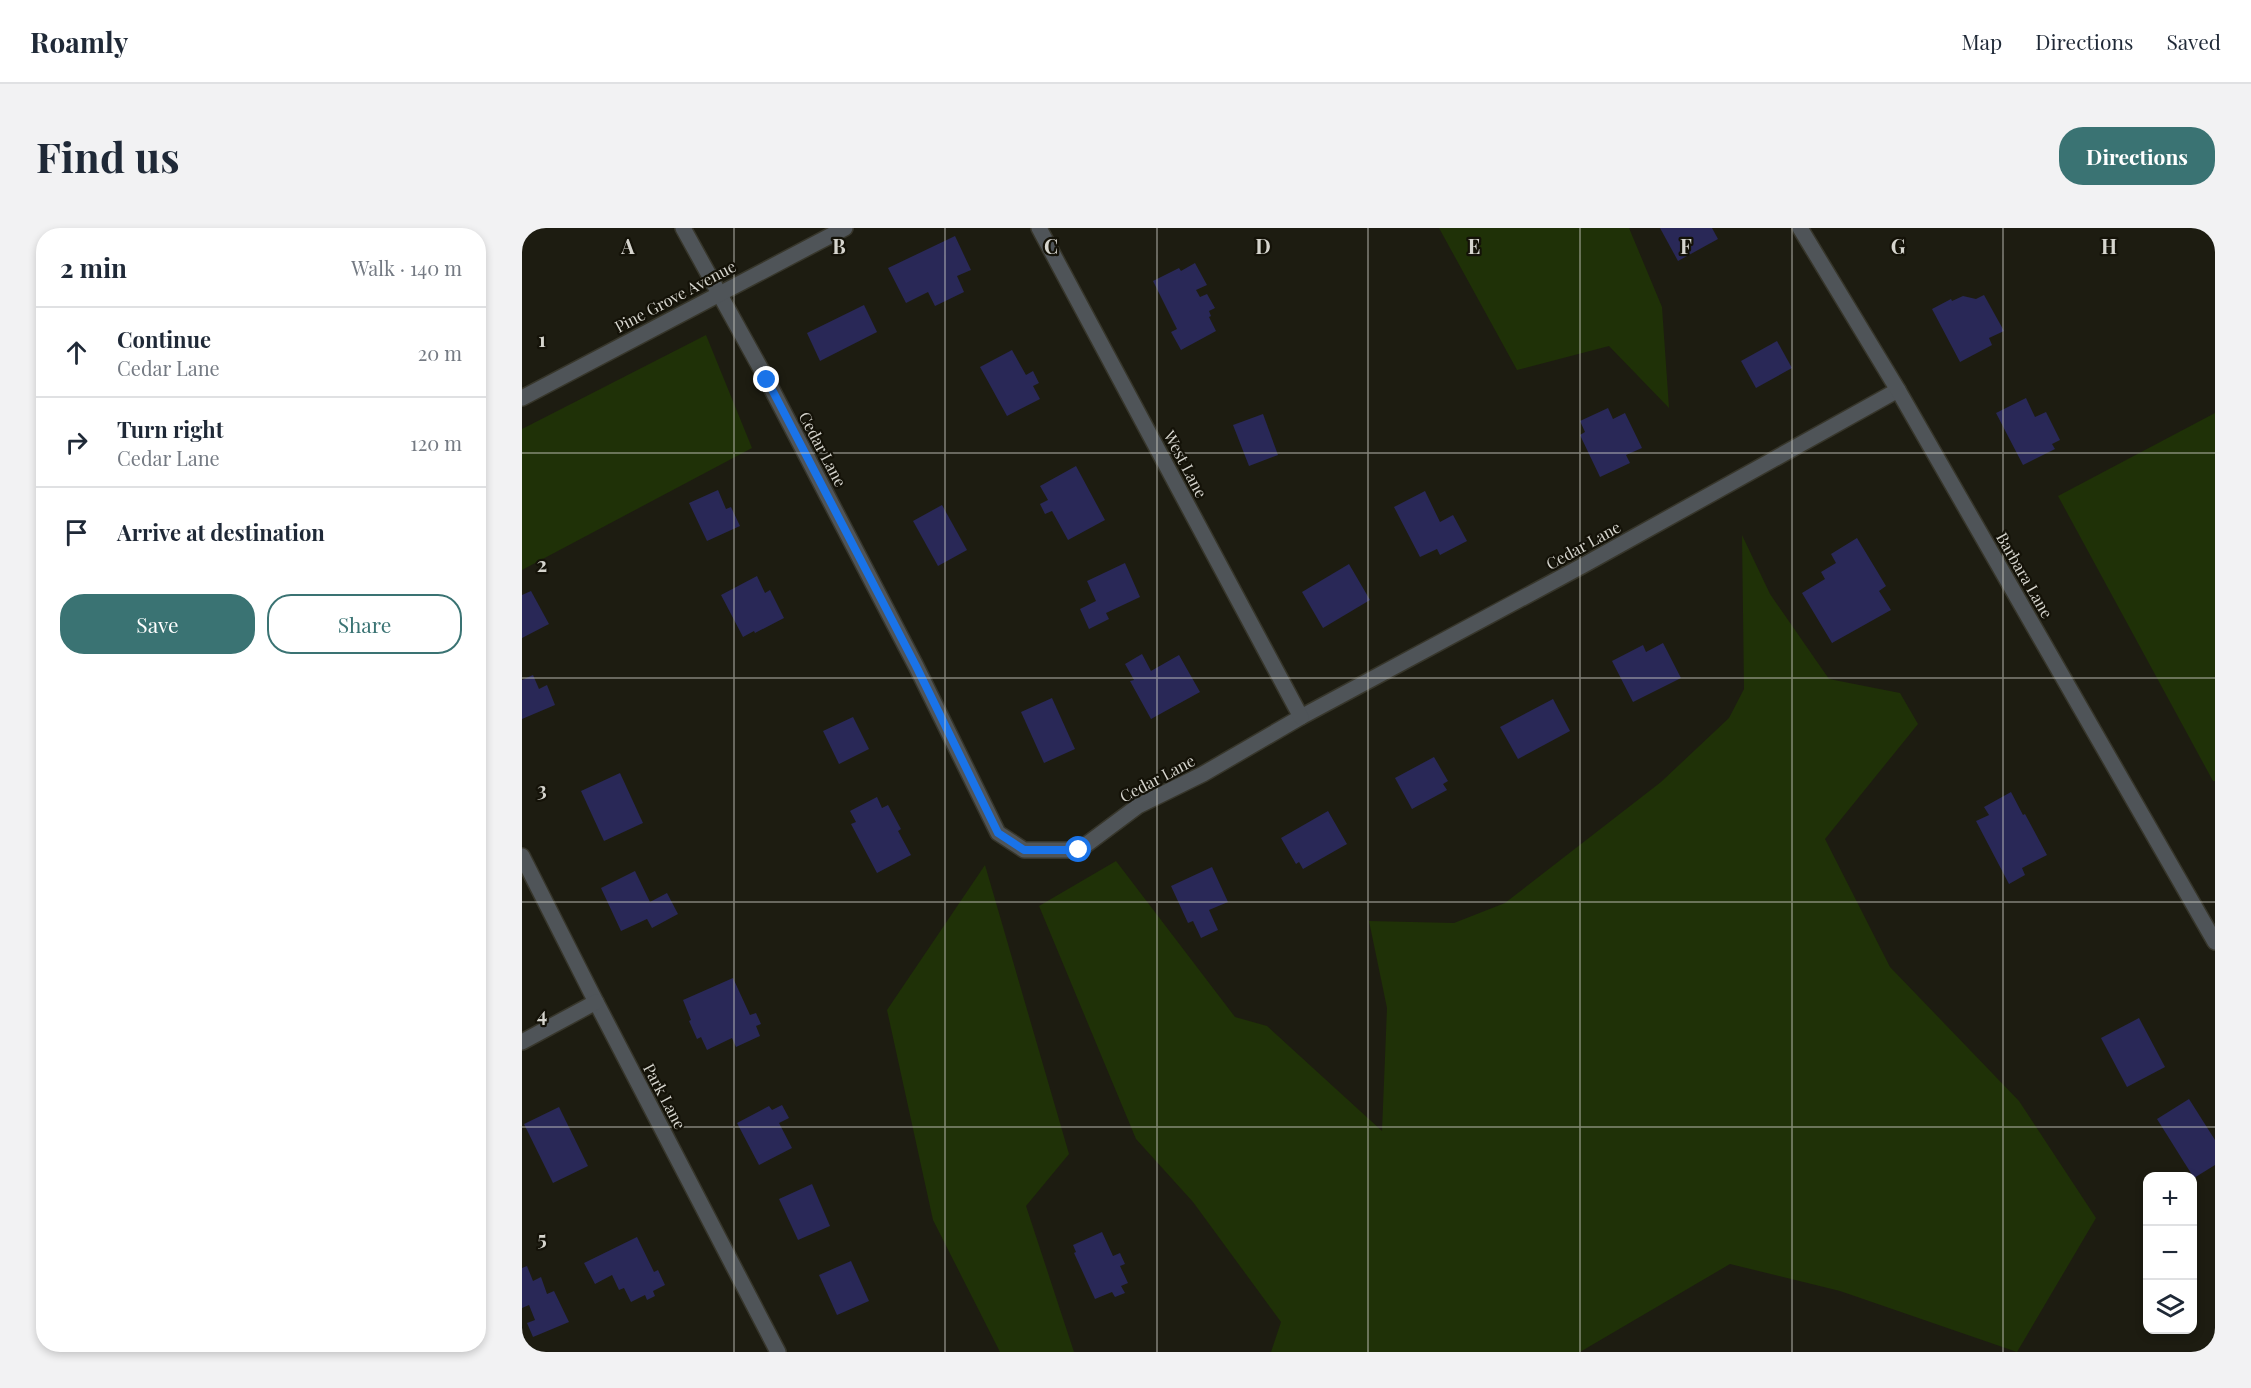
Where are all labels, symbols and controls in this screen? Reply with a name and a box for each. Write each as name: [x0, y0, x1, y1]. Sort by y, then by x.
text: Roamly: [30, 23, 128, 60]
text: Map: [1961, 27, 2002, 55]
text: Directions: [2035, 27, 2133, 55]
text: Saved: [2166, 27, 2221, 55]
button: Directions: [2059, 127, 2215, 185]
text: Find us: [36, 128, 180, 184]
text: A: [620, 232, 635, 259]
text: B: [832, 232, 846, 259]
text: C: [1044, 232, 1058, 259]
text: D: [1255, 232, 1271, 259]
text: E: [1468, 232, 1480, 259]
text: F: [1680, 232, 1692, 259]
text: G: [1891, 232, 1906, 259]
text: H: [2101, 232, 2117, 259]
text: 2 min: [60, 250, 127, 285]
text: Walk · 140 m: [351, 254, 462, 281]
street label: Pine Grove Avenue: [611, 255, 739, 337]
text: Continue: [117, 324, 211, 354]
text: 1: [538, 325, 546, 352]
icon: ahead: [60, 336, 93, 369]
text: 20 m: [418, 339, 462, 366]
text: Cedar Lane: [117, 354, 220, 381]
route end: [753, 366, 779, 392]
street label: Cedar Lane: [794, 408, 852, 490]
text: Turn right: [117, 414, 223, 444]
icon: right: [60, 426, 93, 459]
street label: West Lane: [1159, 426, 1212, 501]
text: 120 m: [410, 429, 462, 456]
text: Cedar Lane: [117, 444, 220, 471]
icon: arrive: [60, 516, 93, 549]
street label: Cedar Lane: [1542, 516, 1624, 574]
text: Arrive at destination: [117, 517, 325, 547]
street label: Barbara Lane: [1992, 528, 2058, 622]
text: 2: [537, 550, 547, 577]
button: Save: [60, 594, 255, 654]
button: Share: [267, 594, 462, 654]
street label: Cedar Lane: [1116, 749, 1198, 807]
text: 3: [537, 775, 547, 802]
route start: [1065, 836, 1091, 862]
text: 4: [537, 1000, 547, 1027]
street label: Park Lane: [639, 1059, 691, 1133]
map controls: [2143, 1172, 2197, 1334]
button: +: [2143, 1172, 2197, 1226]
text: 5: [537, 1224, 547, 1251]
button: −: [2143, 1226, 2197, 1280]
button: layers: [2143, 1280, 2197, 1334]

